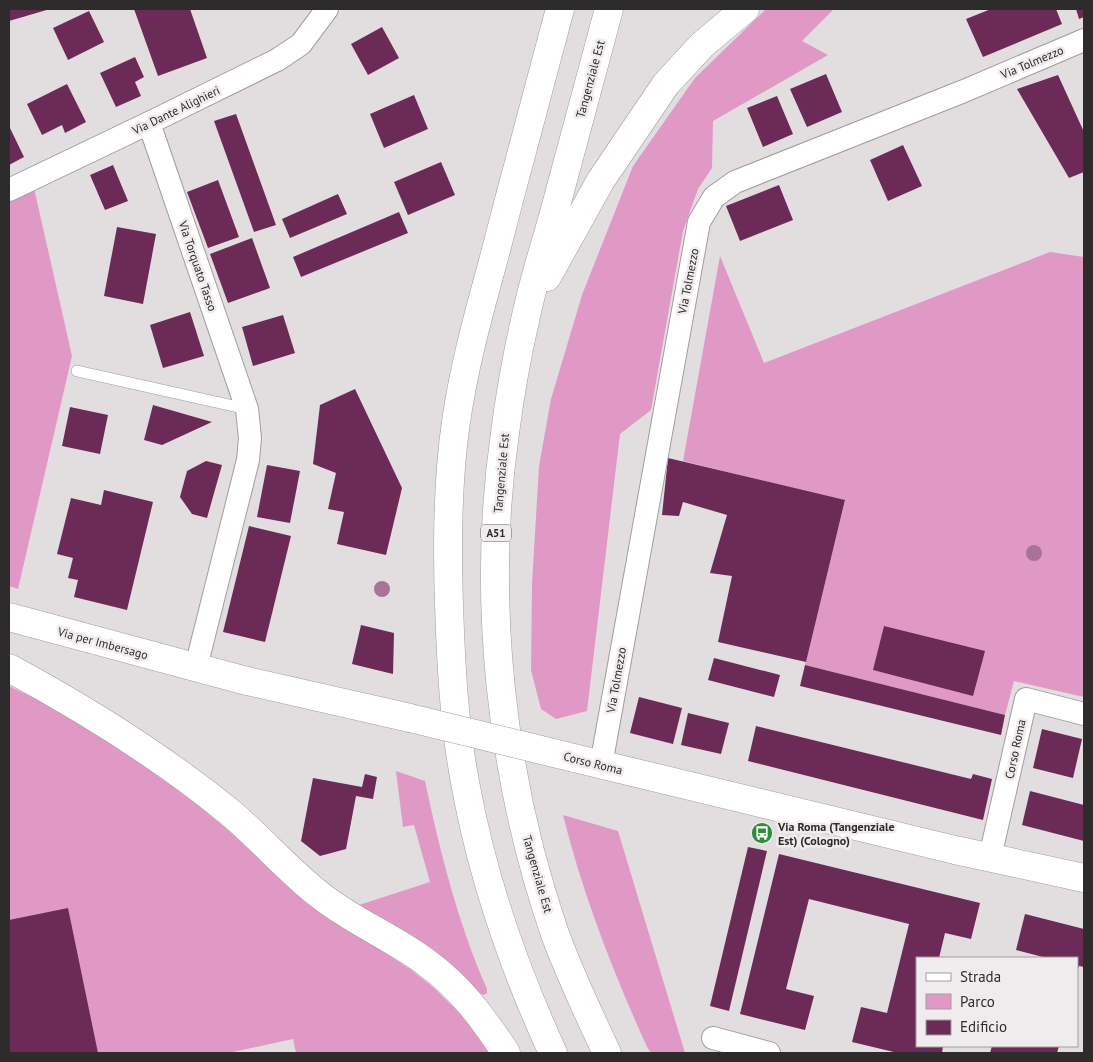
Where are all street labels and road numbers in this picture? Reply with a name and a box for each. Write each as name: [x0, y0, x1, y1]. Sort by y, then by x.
street label: Tangenziale Est: [572, 38, 608, 120]
street label: Via Tolmezzo: [998, 42, 1066, 82]
street label: Via Dante Alighieri: [129, 82, 222, 138]
street label: Via Torquato Tasso: [175, 218, 220, 313]
street label: Via Tolmezzo: [674, 247, 702, 316]
street label: Tangenziale Est: [490, 433, 512, 513]
road number: A51: [481, 524, 511, 542]
street label: Via per Imbersago: [55, 623, 150, 662]
street label: Via Tolmezzo: [603, 646, 629, 715]
street label: Corso Roma: [1001, 718, 1029, 780]
street label: Corso Roma: [562, 748, 624, 778]
street label: Tangenziale Est: [520, 834, 556, 914]

